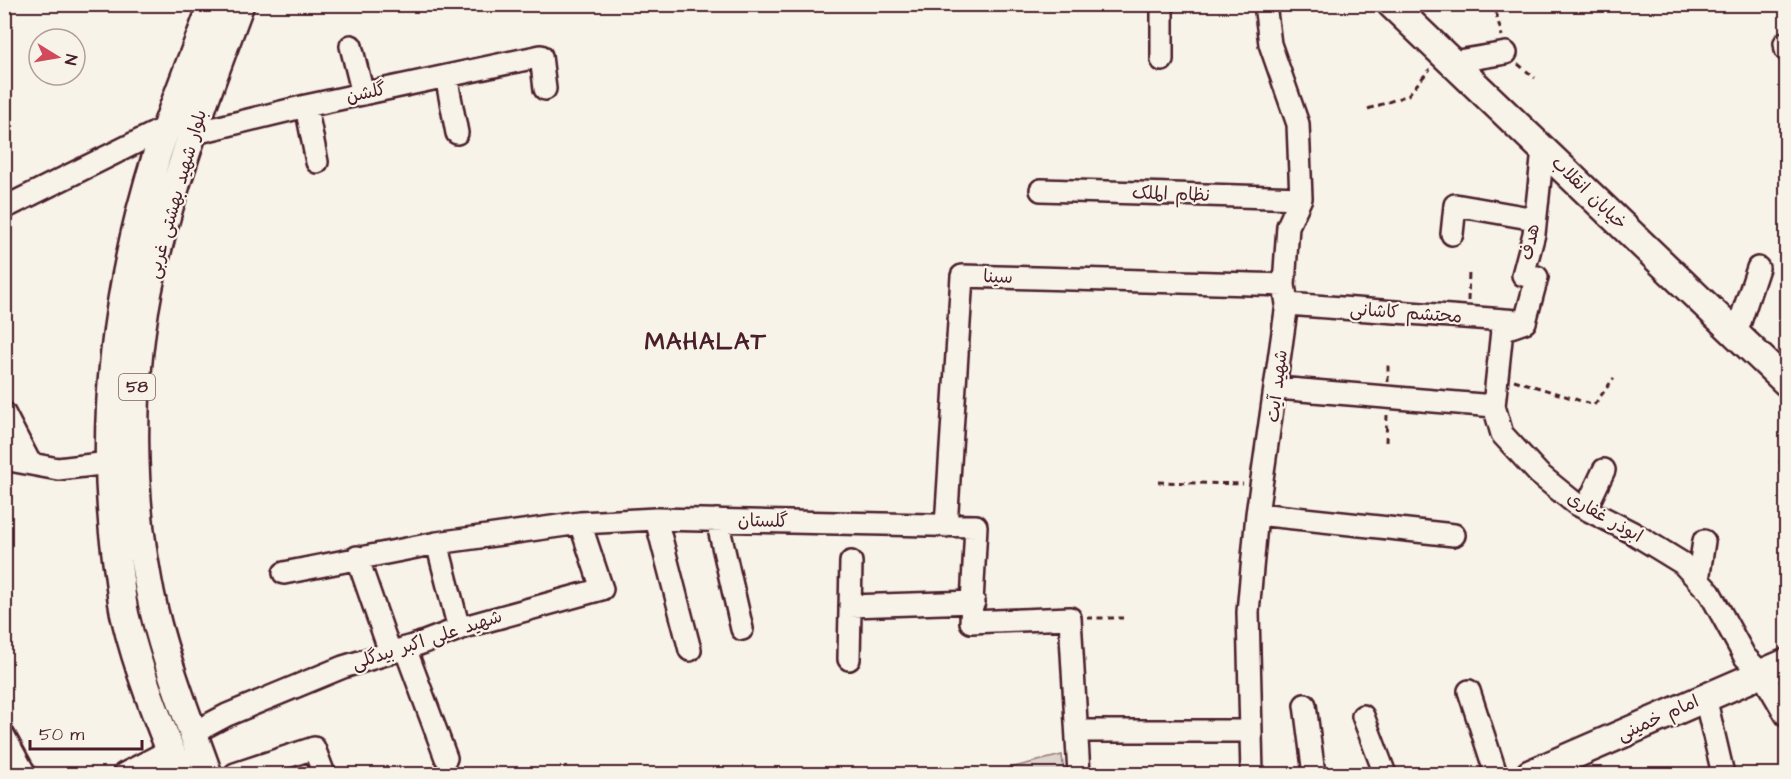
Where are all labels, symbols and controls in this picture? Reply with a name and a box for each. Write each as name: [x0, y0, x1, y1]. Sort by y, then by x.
north arrow: [27, 27, 87, 87]
text: N: [59, 53, 82, 67]
street label: گلشن: [344, 77, 389, 109]
street label: بلوار شهید بهشتی غربی: [141, 107, 213, 281]
street label: خیابان انقلاب: [1546, 151, 1632, 235]
street label: نظام الملک: [1132, 180, 1210, 209]
street label: هدف: [1514, 221, 1546, 263]
street label: سینا: [983, 264, 1013, 290]
street label: محتشم کاشانی: [1349, 297, 1463, 330]
district label: MAHALAT: [645, 325, 767, 359]
street label: شهید آیت: [1260, 348, 1294, 424]
road number: 58: [119, 374, 155, 400]
street label: ابوذر غفاری: [1563, 485, 1647, 549]
street label: گلستان: [738, 508, 789, 534]
street label: شهید علی اکبر بیدگلی: [349, 604, 505, 676]
street label: امام خمینی: [1613, 689, 1703, 748]
scale bar: [30, 713, 142, 751]
text: 50 m: [39, 722, 84, 747]

